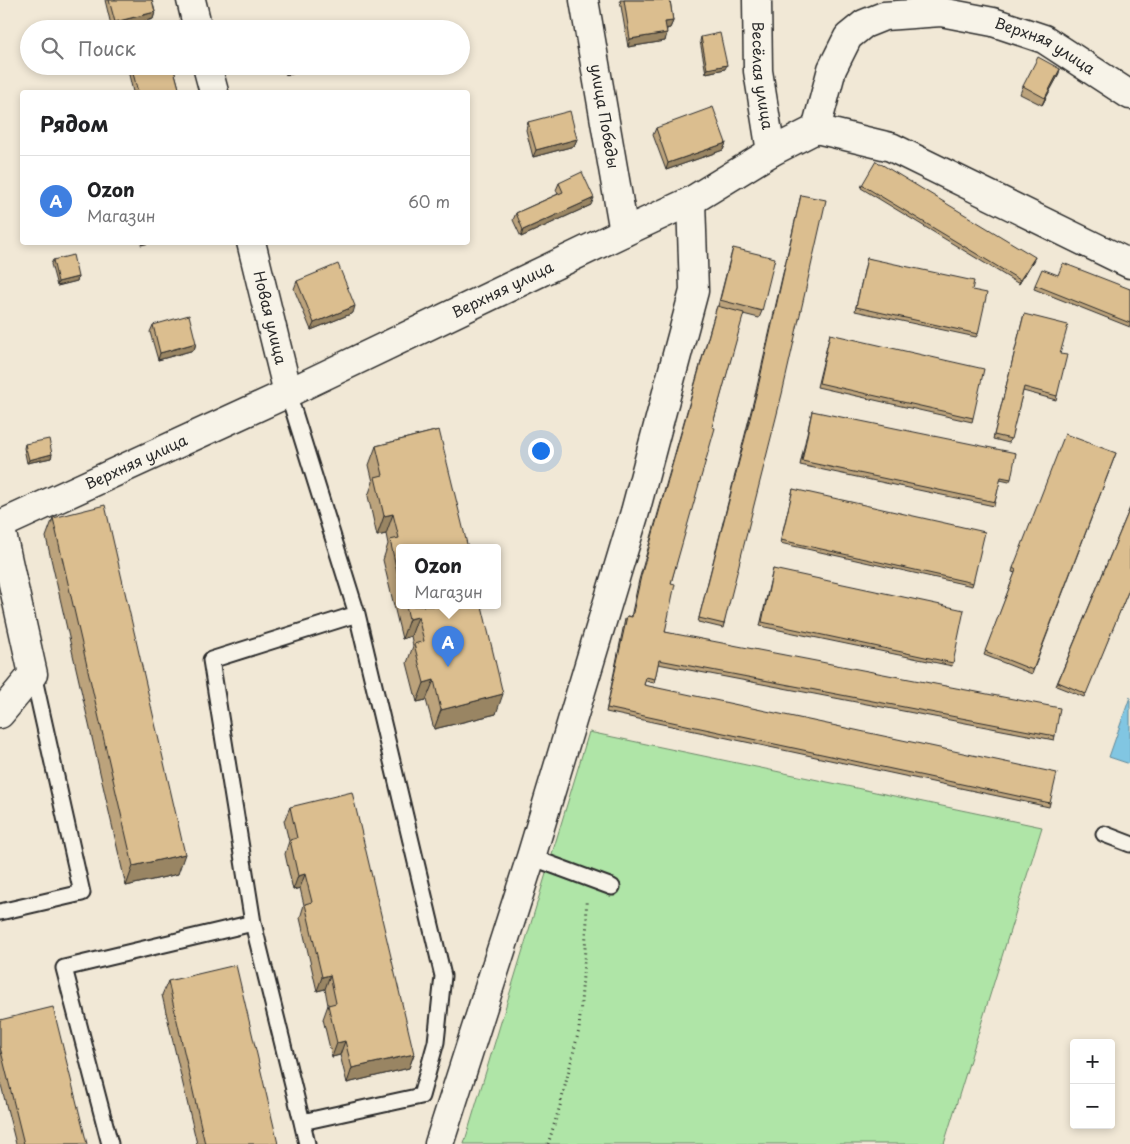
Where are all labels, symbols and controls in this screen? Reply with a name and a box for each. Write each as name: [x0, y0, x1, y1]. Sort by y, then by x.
street label: Верхняя улица: [992, 10, 1101, 80]
search box: [20, 20, 470, 75]
street label: Весёлая улица: [747, 21, 780, 132]
icon: search: [38, 34, 66, 62]
text: Поиск: [78, 34, 136, 62]
street label: улица Победы: [585, 62, 626, 170]
text: Рядом: [40, 107, 108, 139]
text: Ozon: [87, 175, 135, 203]
text: A: [50, 189, 62, 213]
text: 60 m: [408, 189, 450, 213]
text: Магазин: [87, 203, 156, 227]
street label: Верхняя улица: [447, 254, 557, 323]
street label: Новая улица: [248, 268, 294, 367]
street label: Верхняя улица: [81, 427, 191, 495]
your location: [528, 438, 554, 464]
popup: [396, 544, 501, 609]
text: Ozon: [414, 551, 462, 579]
text: Магазин: [414, 579, 483, 603]
pin: A: [432, 626, 464, 667]
map controls: [1070, 1039, 1115, 1129]
button: +: [1070, 1039, 1115, 1084]
button: −: [1070, 1084, 1115, 1129]

